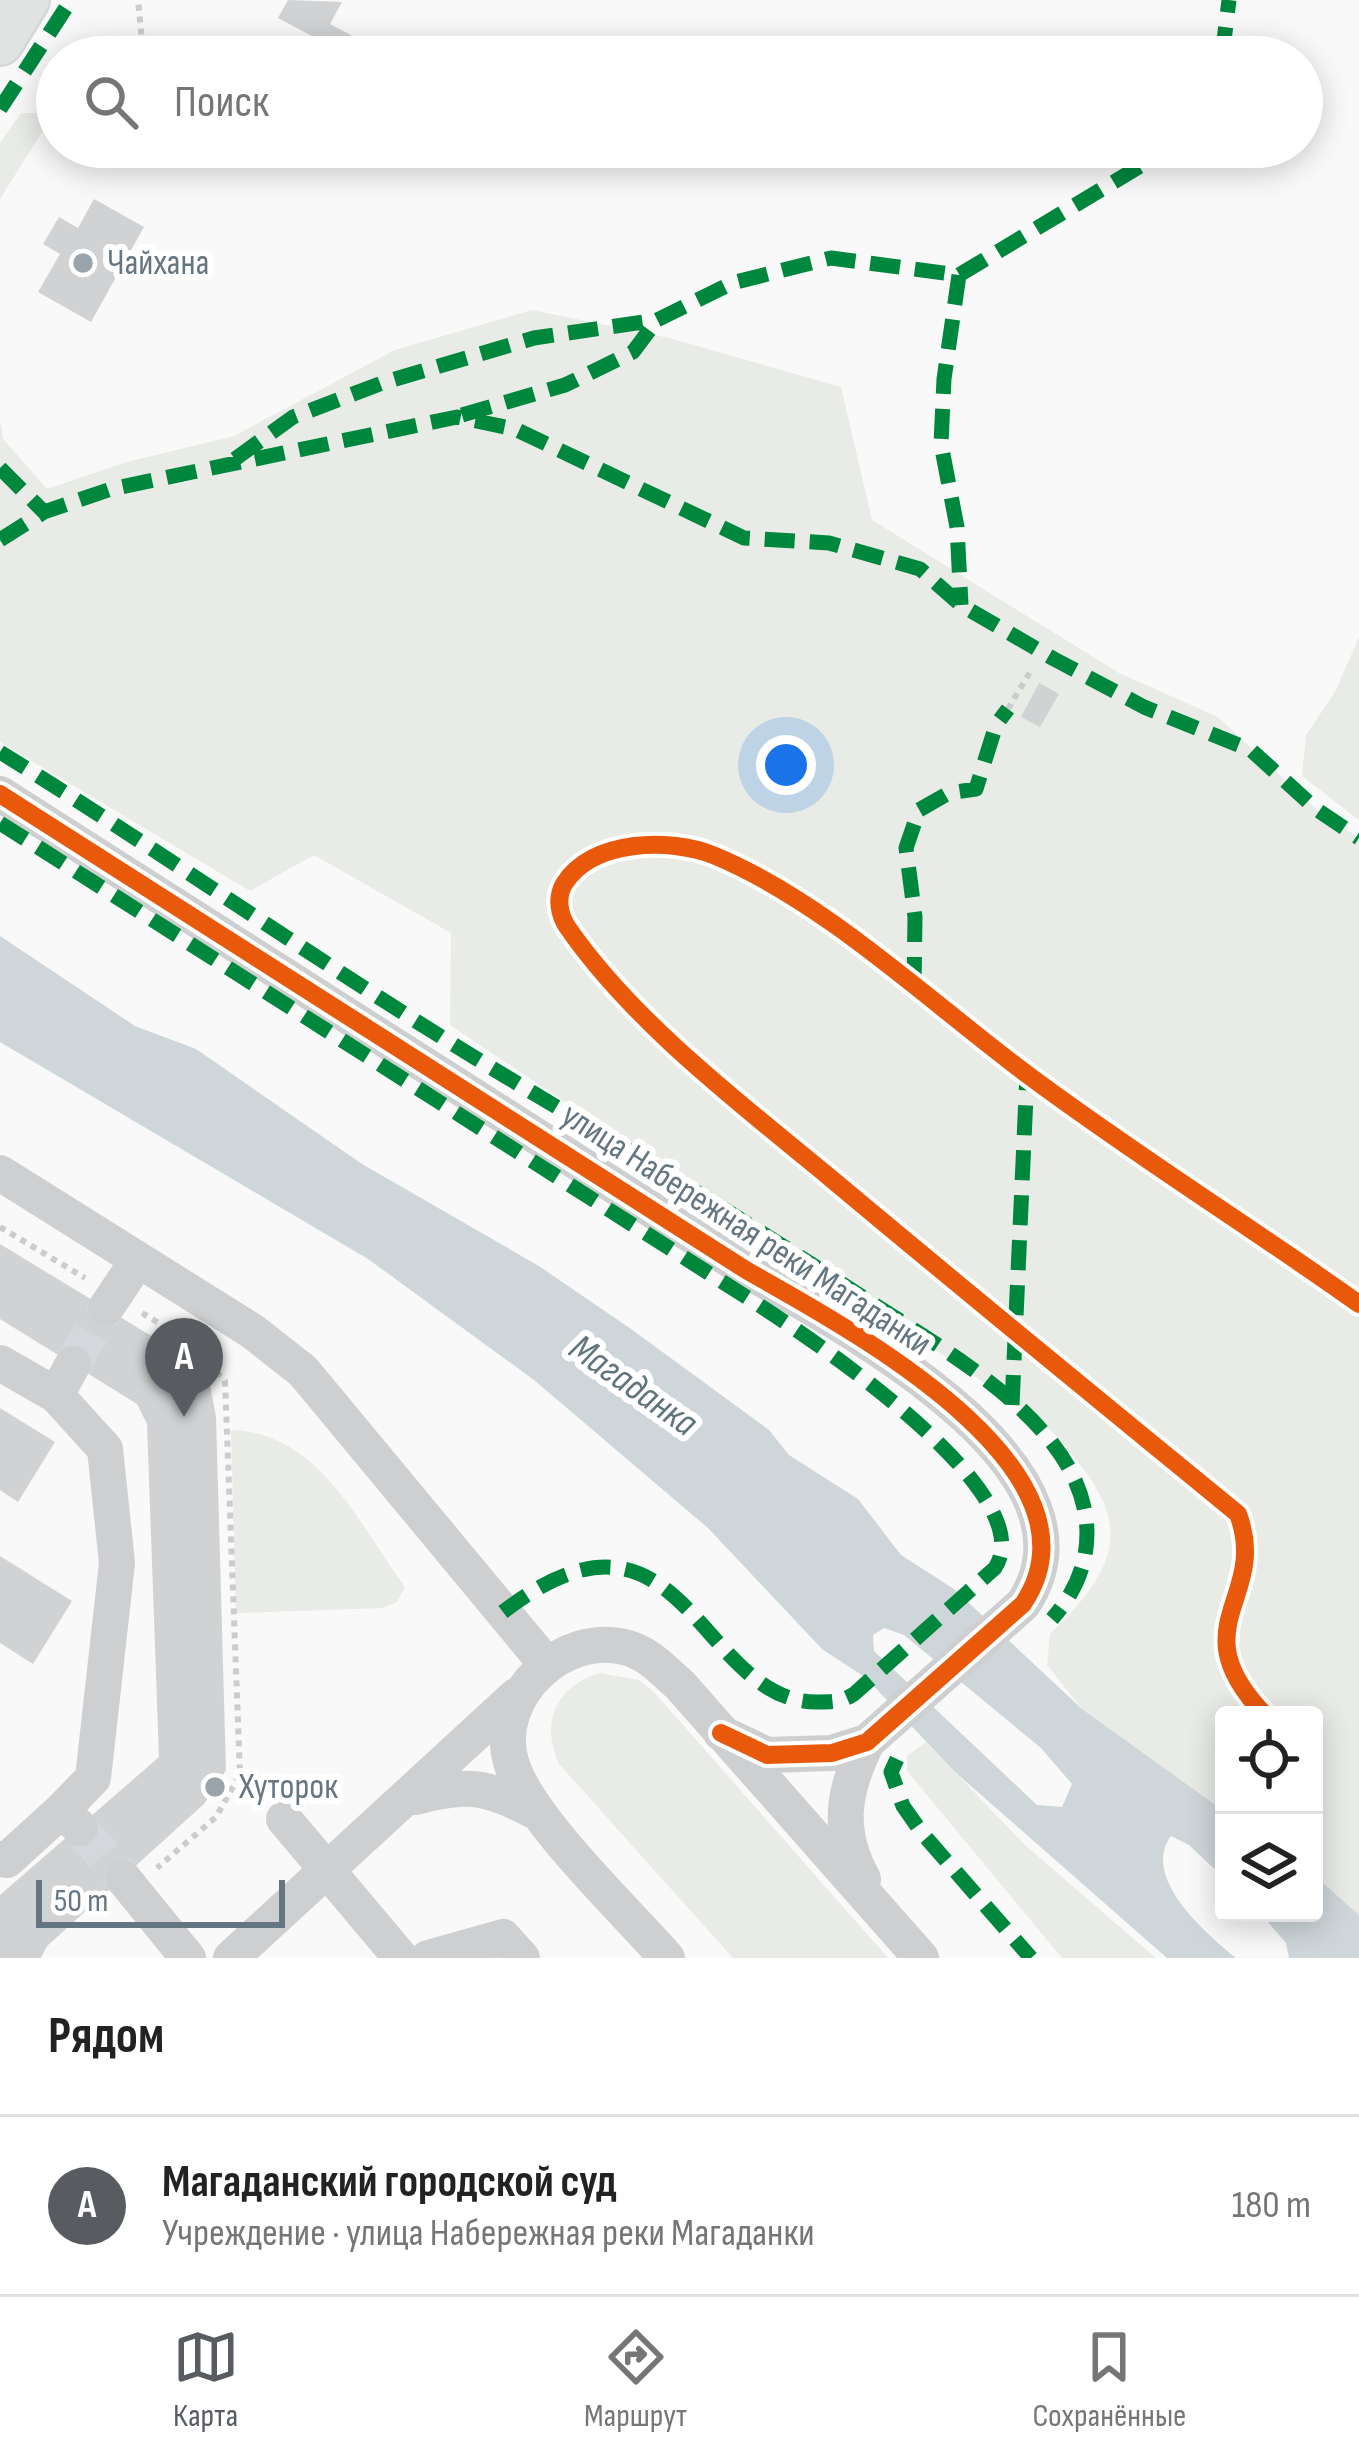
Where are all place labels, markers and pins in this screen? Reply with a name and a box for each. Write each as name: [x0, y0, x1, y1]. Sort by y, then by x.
place label: Чайхана: [107, 242, 209, 285]
marker: Чайхана: [70, 250, 96, 276]
pin: A: [145, 1318, 223, 1417]
place label: Хуторок: [238, 1766, 338, 1809]
marker: Хуторок: [202, 1774, 228, 1800]

